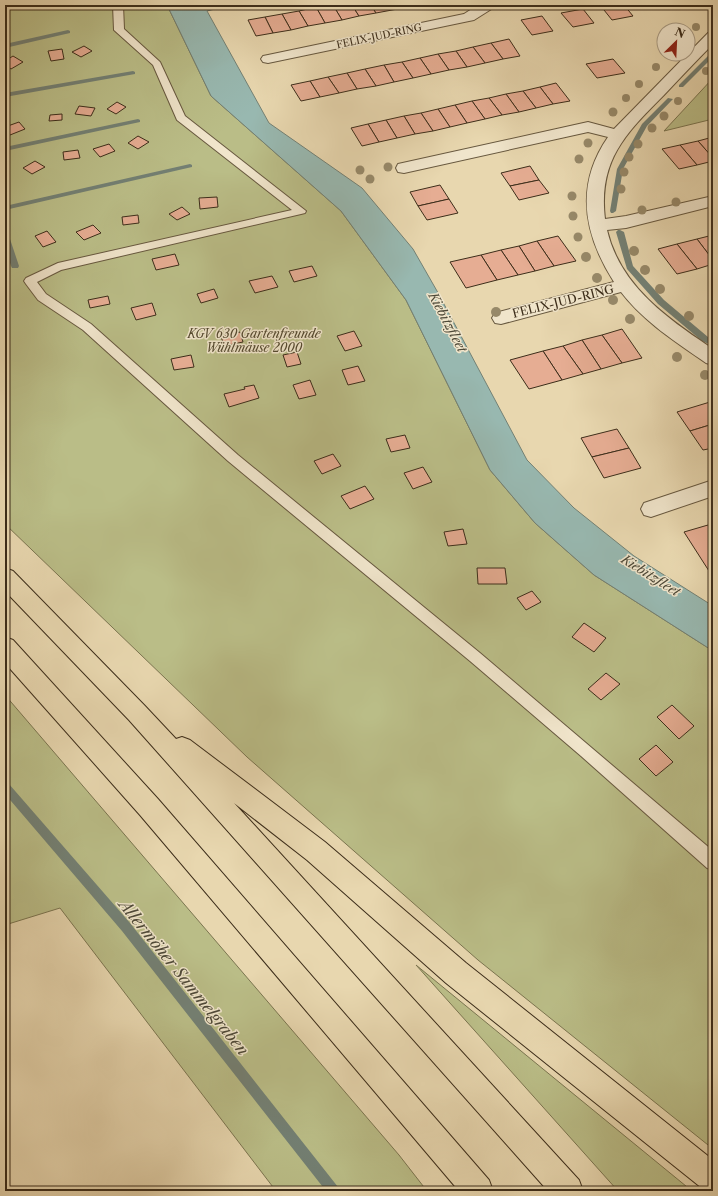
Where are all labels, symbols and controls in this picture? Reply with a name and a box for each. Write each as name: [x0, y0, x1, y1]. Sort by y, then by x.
street label: FELIX-JUD-RING: [335, 21, 423, 51]
north arrow: [656, 22, 696, 62]
text: N: [673, 25, 688, 41]
street label: FELIX-JUD-RING: [511, 281, 616, 321]
water label: Kiebitzfleet: [425, 288, 471, 356]
park label: KGV 630 Gartenfreunde Wühlmäuse 2000: [186, 326, 322, 355]
water label: Kiebitzfleet: [618, 550, 684, 600]
water label: Allermöher Sammelgraben: [113, 892, 253, 1059]

